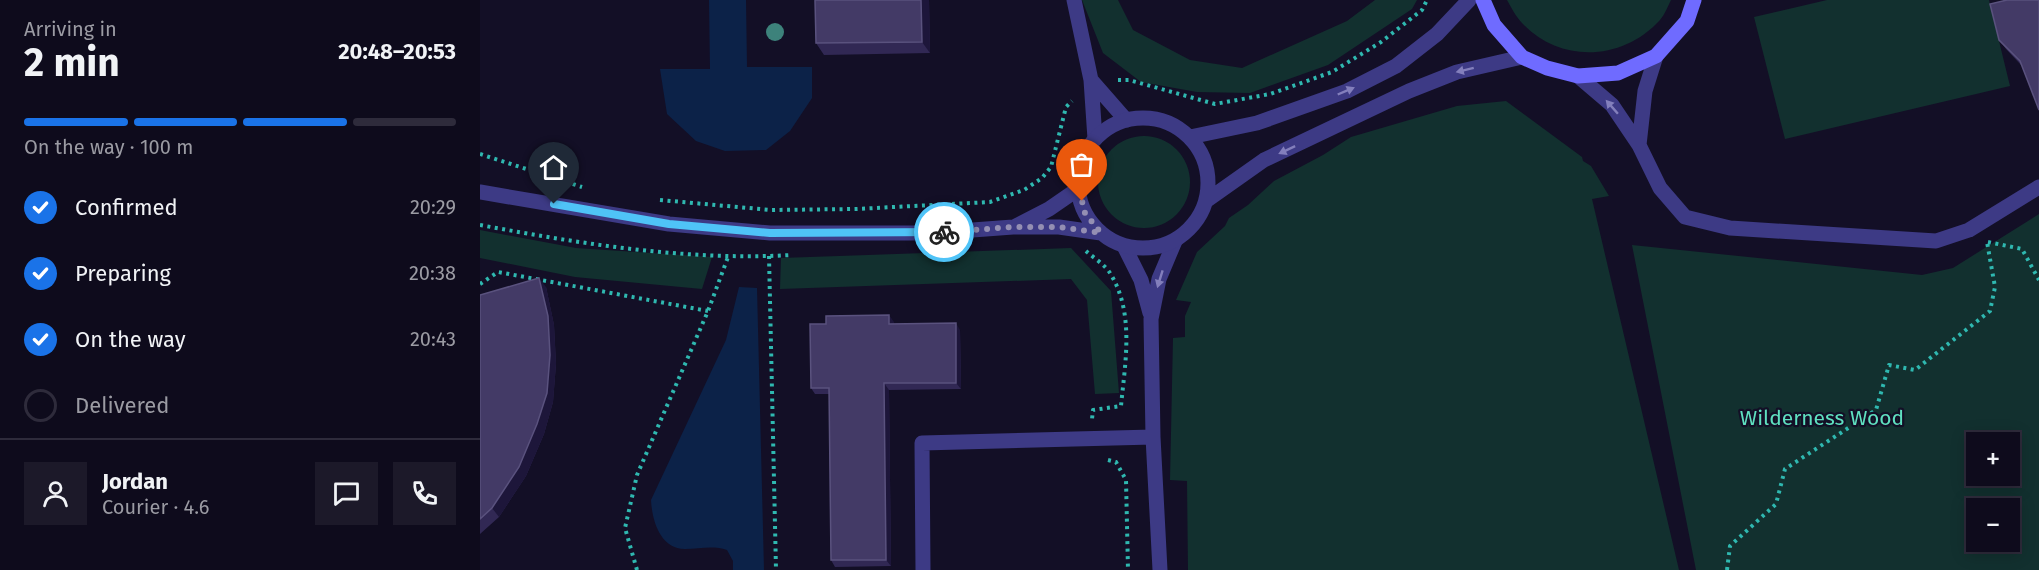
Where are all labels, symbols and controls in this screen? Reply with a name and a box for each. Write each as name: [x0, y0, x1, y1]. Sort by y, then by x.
text: Arriving in: [24, 17, 117, 41]
text: 20:48–20:53: [338, 38, 456, 65]
text: 2 min: [24, 40, 120, 86]
one-way arrow: [1456, 66, 1474, 75]
one-way arrow: [1337, 85, 1355, 95]
one-way arrow: [1606, 100, 1619, 115]
text: On the way · 100 m: [24, 135, 193, 159]
pin: [1056, 139, 1107, 201]
pin: [528, 142, 579, 204]
one-way arrow: [1279, 145, 1296, 154]
icon: bag: [1065, 148, 1098, 181]
icon: home: [537, 151, 570, 184]
icon: check: [24, 191, 57, 224]
text: Confirmed: [75, 194, 178, 221]
text: 20:29: [410, 195, 456, 219]
courier: [914, 202, 974, 262]
icon: bike: [928, 216, 961, 249]
icon: check: [24, 257, 57, 290]
text: Preparing: [75, 260, 171, 287]
text: 20:38: [409, 261, 456, 285]
one-way arrow: [1155, 270, 1164, 288]
icon: check: [24, 323, 57, 356]
text: On the way: [75, 326, 186, 353]
text: 20:43: [410, 327, 456, 351]
text: Delivered: [75, 392, 170, 419]
park label: Wilderness Wood: [1740, 405, 1904, 431]
map controls: [1966, 432, 2020, 552]
button: +: [1966, 432, 2020, 486]
button: person: [24, 462, 87, 525]
button: chat: [315, 462, 378, 525]
button: phone: [393, 462, 456, 525]
text: Jordan: [102, 468, 168, 495]
text: Courier · 4.6: [102, 495, 209, 519]
button: −: [1966, 498, 2020, 552]

